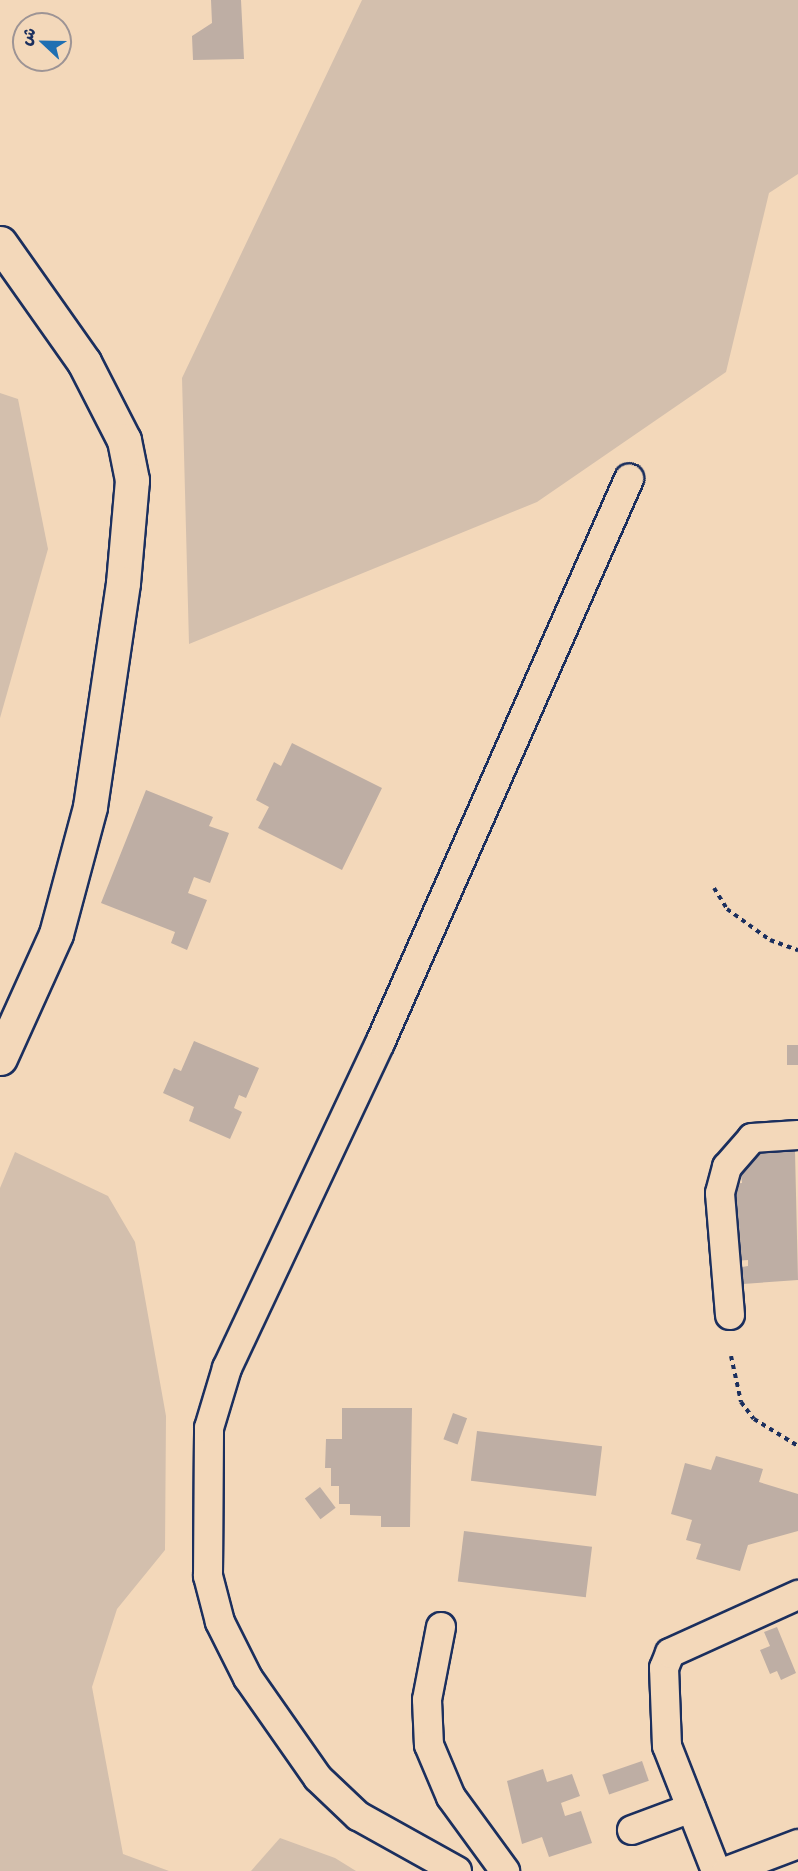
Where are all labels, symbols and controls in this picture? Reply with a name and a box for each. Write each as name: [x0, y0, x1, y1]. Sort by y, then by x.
north arrow: [12, 12, 72, 72]
text: ش: [14, 24, 41, 48]

